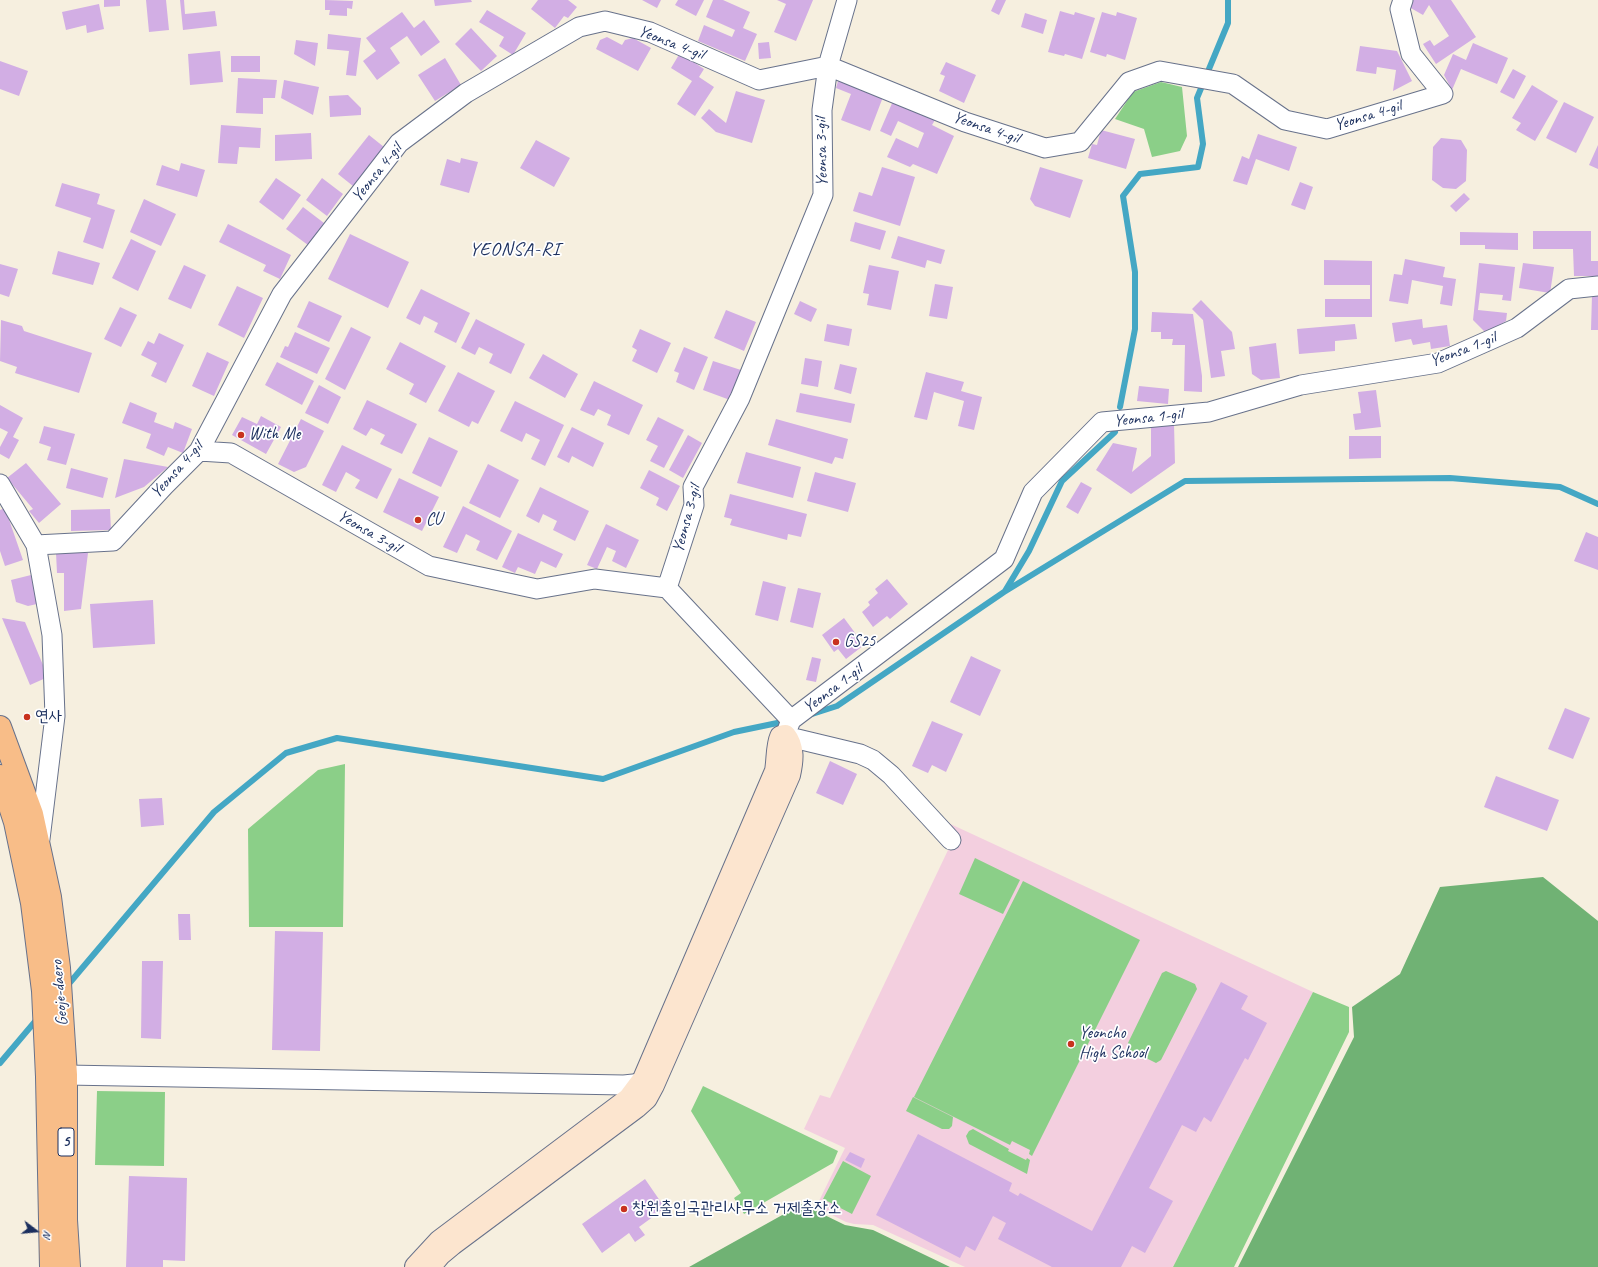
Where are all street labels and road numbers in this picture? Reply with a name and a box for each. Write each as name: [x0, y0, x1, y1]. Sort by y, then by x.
street label: Yeonsa 4-gil: [635, 21, 707, 65]
street label: Yeonsa 4-gil: [1332, 96, 1404, 136]
street label: Yeonsa 4-gil: [950, 107, 1022, 149]
street label: Yeonsa 3-gil: [811, 117, 833, 187]
street label: Yeonsa 4-gil: [347, 140, 407, 206]
street label: Yeonsa 1-gil: [1427, 328, 1499, 372]
street label: Yeonsa 1-gil: [1113, 404, 1183, 432]
street label: Yeonsa 4-gil: [146, 438, 208, 502]
street label: Yeonsa 3-gil: [668, 483, 706, 555]
street label: Yeonsa 3-gil: [334, 506, 404, 558]
street label: Yeonsa 1-gil: [799, 660, 867, 718]
street label: Geoje-daero: [47, 959, 73, 1027]
road number: 5: [58, 1128, 74, 1156]

